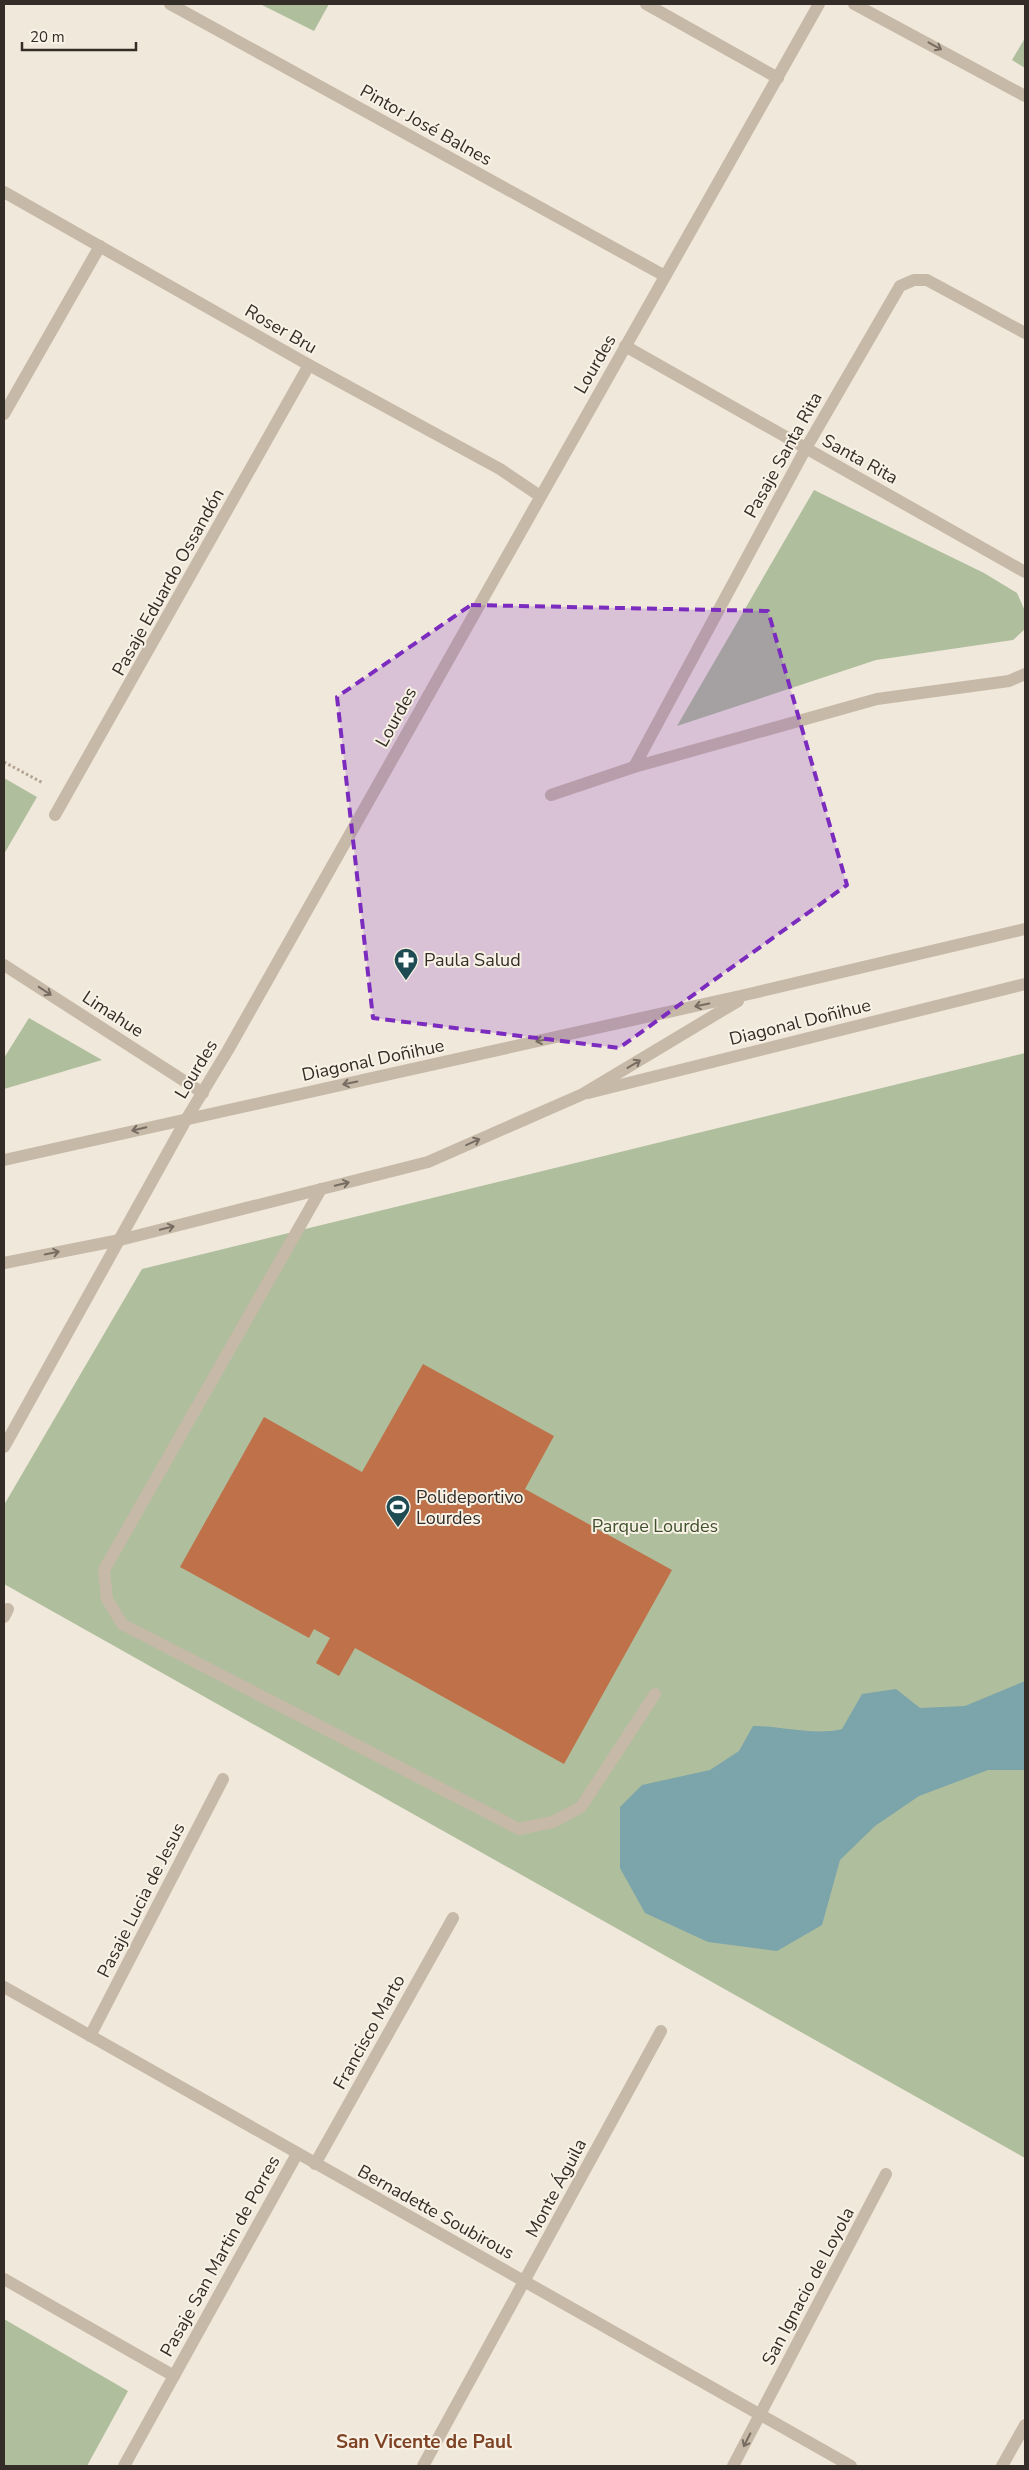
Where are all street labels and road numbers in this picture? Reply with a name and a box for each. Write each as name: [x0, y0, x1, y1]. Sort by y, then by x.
street label: Pintor José Balnes: [356, 79, 496, 171]
street label: Roser Bru: [240, 299, 322, 359]
street label: Lourdes: [568, 330, 622, 398]
street label: Pasaje Santa Rita: [738, 388, 828, 522]
street label: Santa Rita: [818, 428, 902, 490]
street label: Pasaje Eduardo Ossandón: [106, 484, 230, 680]
street label: Lourdes: [370, 683, 422, 751]
street label: Limahue: [78, 985, 148, 1043]
street label: Diagonal Doñihue: [727, 993, 873, 1051]
street label: Diagonal Doñihue: [300, 1033, 446, 1087]
street label: Lourdes: [169, 1035, 223, 1103]
street label: Pasaje Lucia de Jesus: [91, 1818, 191, 1982]
street label: Francisco Marto: [328, 1970, 410, 2094]
street label: Monte Águila: [520, 2134, 592, 2242]
street label: Pasaje San Martin de Porres: [155, 2151, 285, 2361]
street label: Bernadette Soubirous: [353, 2159, 519, 2265]
street label: San Ignacio de Loyola: [756, 2203, 860, 2369]

